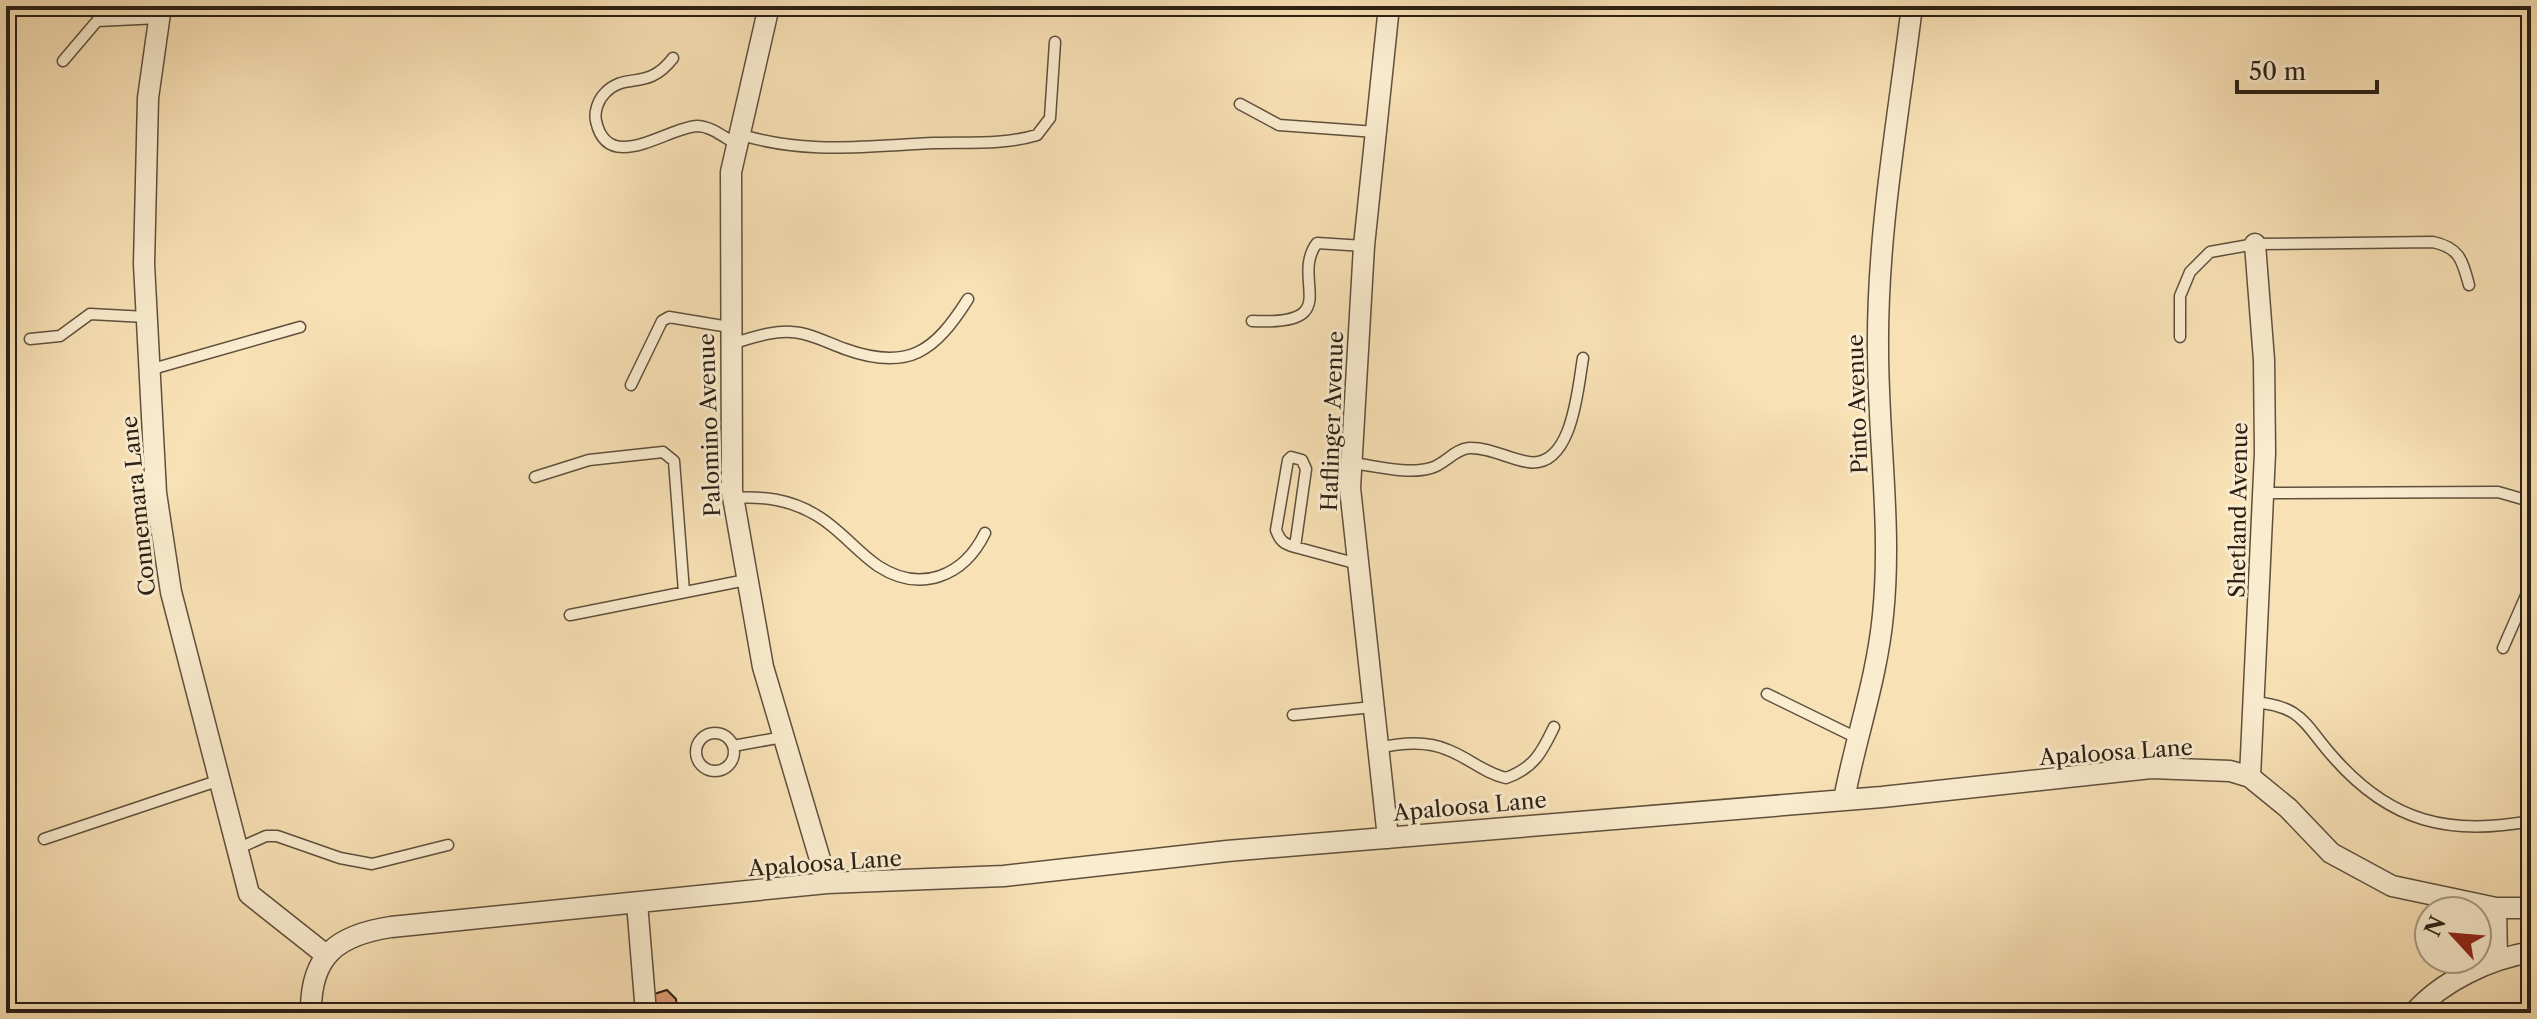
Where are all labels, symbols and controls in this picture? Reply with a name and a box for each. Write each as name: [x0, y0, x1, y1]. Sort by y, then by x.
scale bar: [2237, 44, 2377, 94]
text: 50 m: [2249, 57, 2306, 86]
street label: Haflinger Avenue: [1316, 330, 1349, 512]
street label: Palomino Avenue: [693, 333, 726, 517]
street label: Pinto Avenue: [1842, 334, 1873, 474]
street label: Connemara Lane: [116, 415, 161, 597]
street label: Shetland Avenue: [2223, 422, 2254, 598]
street label: Apaloosa Lane: [2037, 734, 2194, 771]
street label: Apaloosa Lane: [1391, 786, 1548, 827]
street label: Apaloosa Lane: [746, 845, 903, 882]
north arrow: [2413, 895, 2493, 975]
text: N: [2419, 912, 2452, 941]

